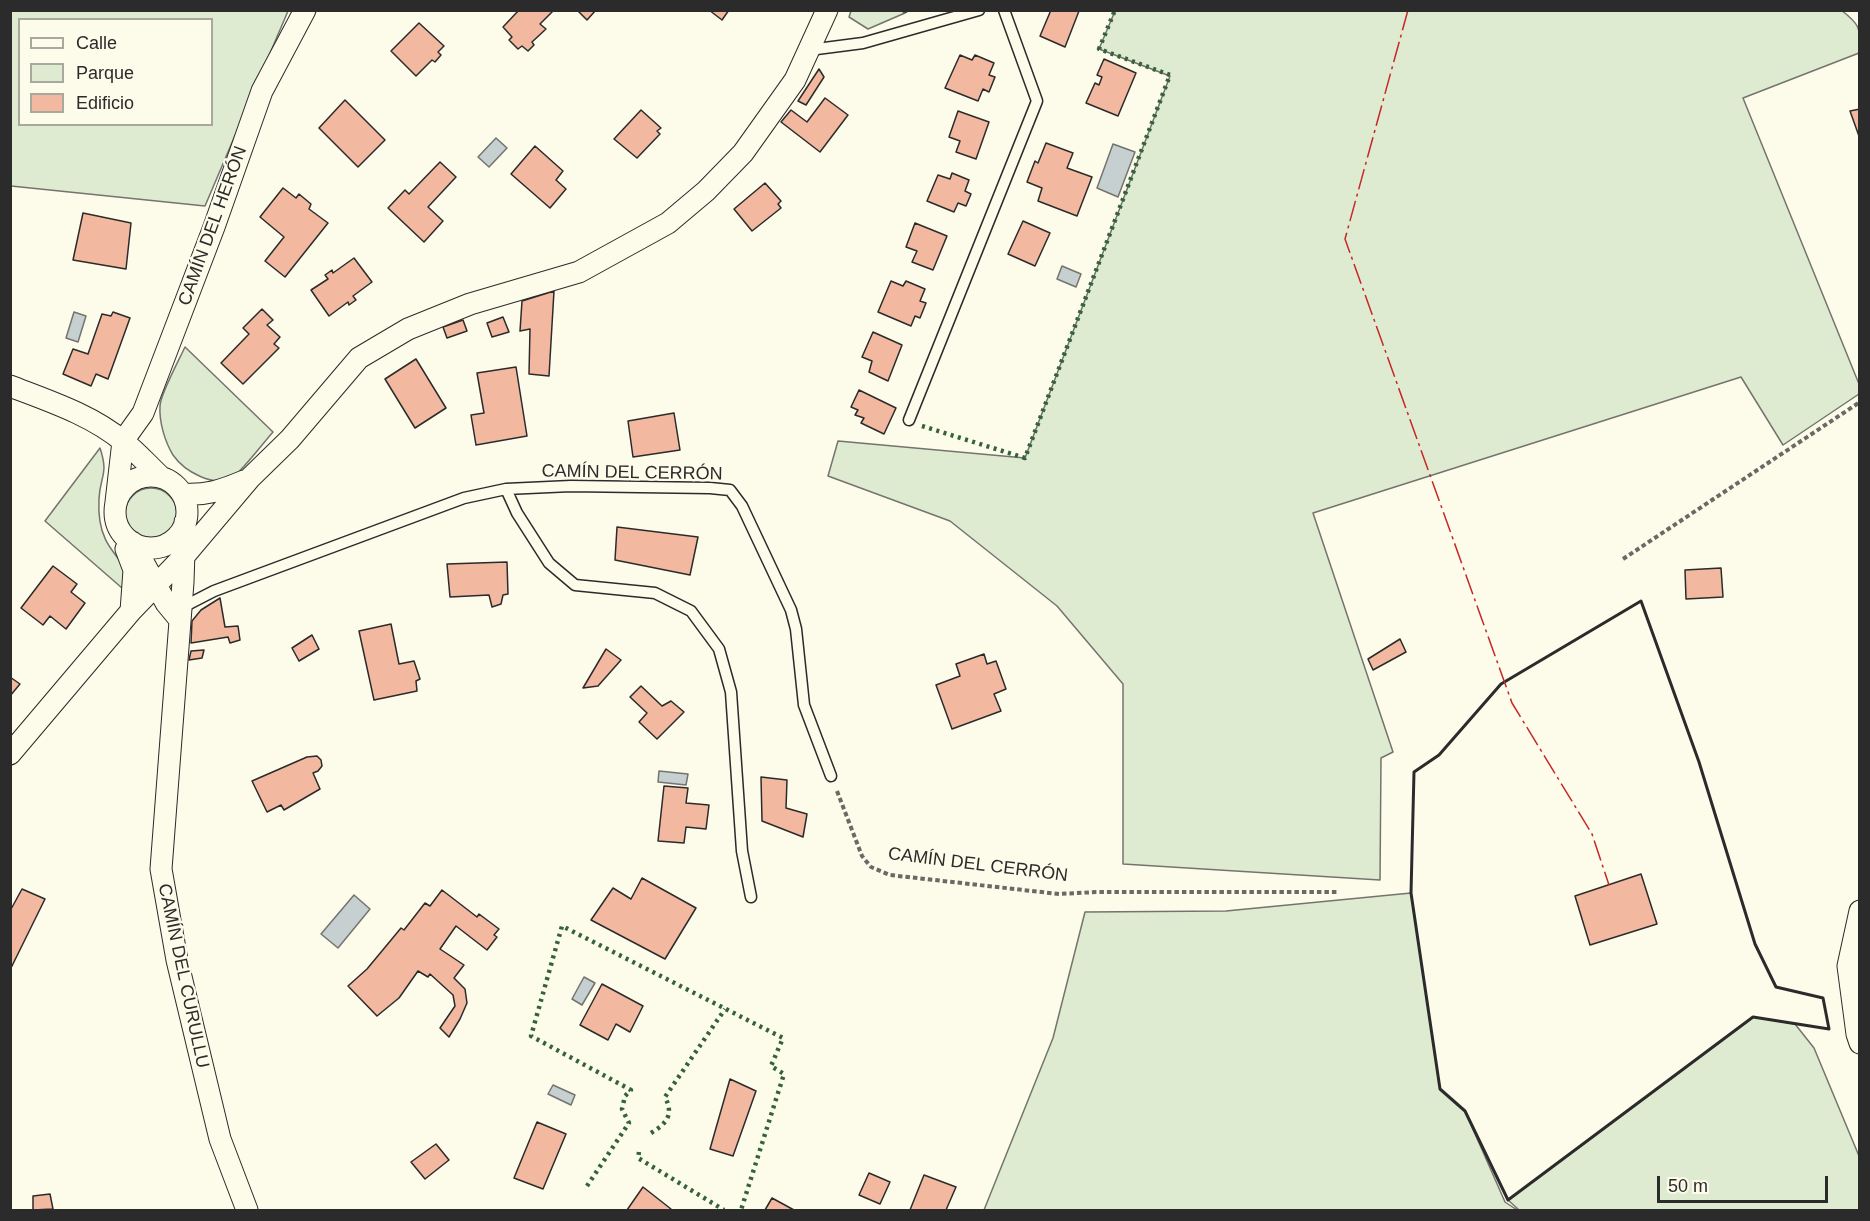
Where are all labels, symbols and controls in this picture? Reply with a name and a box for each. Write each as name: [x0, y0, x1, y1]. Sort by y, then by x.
legend: [18, 18, 213, 126]
text: Calle: [76, 33, 117, 53]
text: Parque: [76, 63, 134, 83]
text: Edificio: [76, 93, 134, 113]
street label: CAMÍN DEL HERÓN: [174, 143, 252, 309]
street label: CAMÍN DEL CERRÓN: [541, 461, 723, 485]
street label: CAMÍN DEL CERRÓN: [887, 843, 1069, 887]
street label: CAMÍN DEL CURULLU: [153, 882, 213, 1070]
scale bar: [1660, 1164, 1831, 1202]
text: 50 m: [1668, 1176, 1708, 1196]

